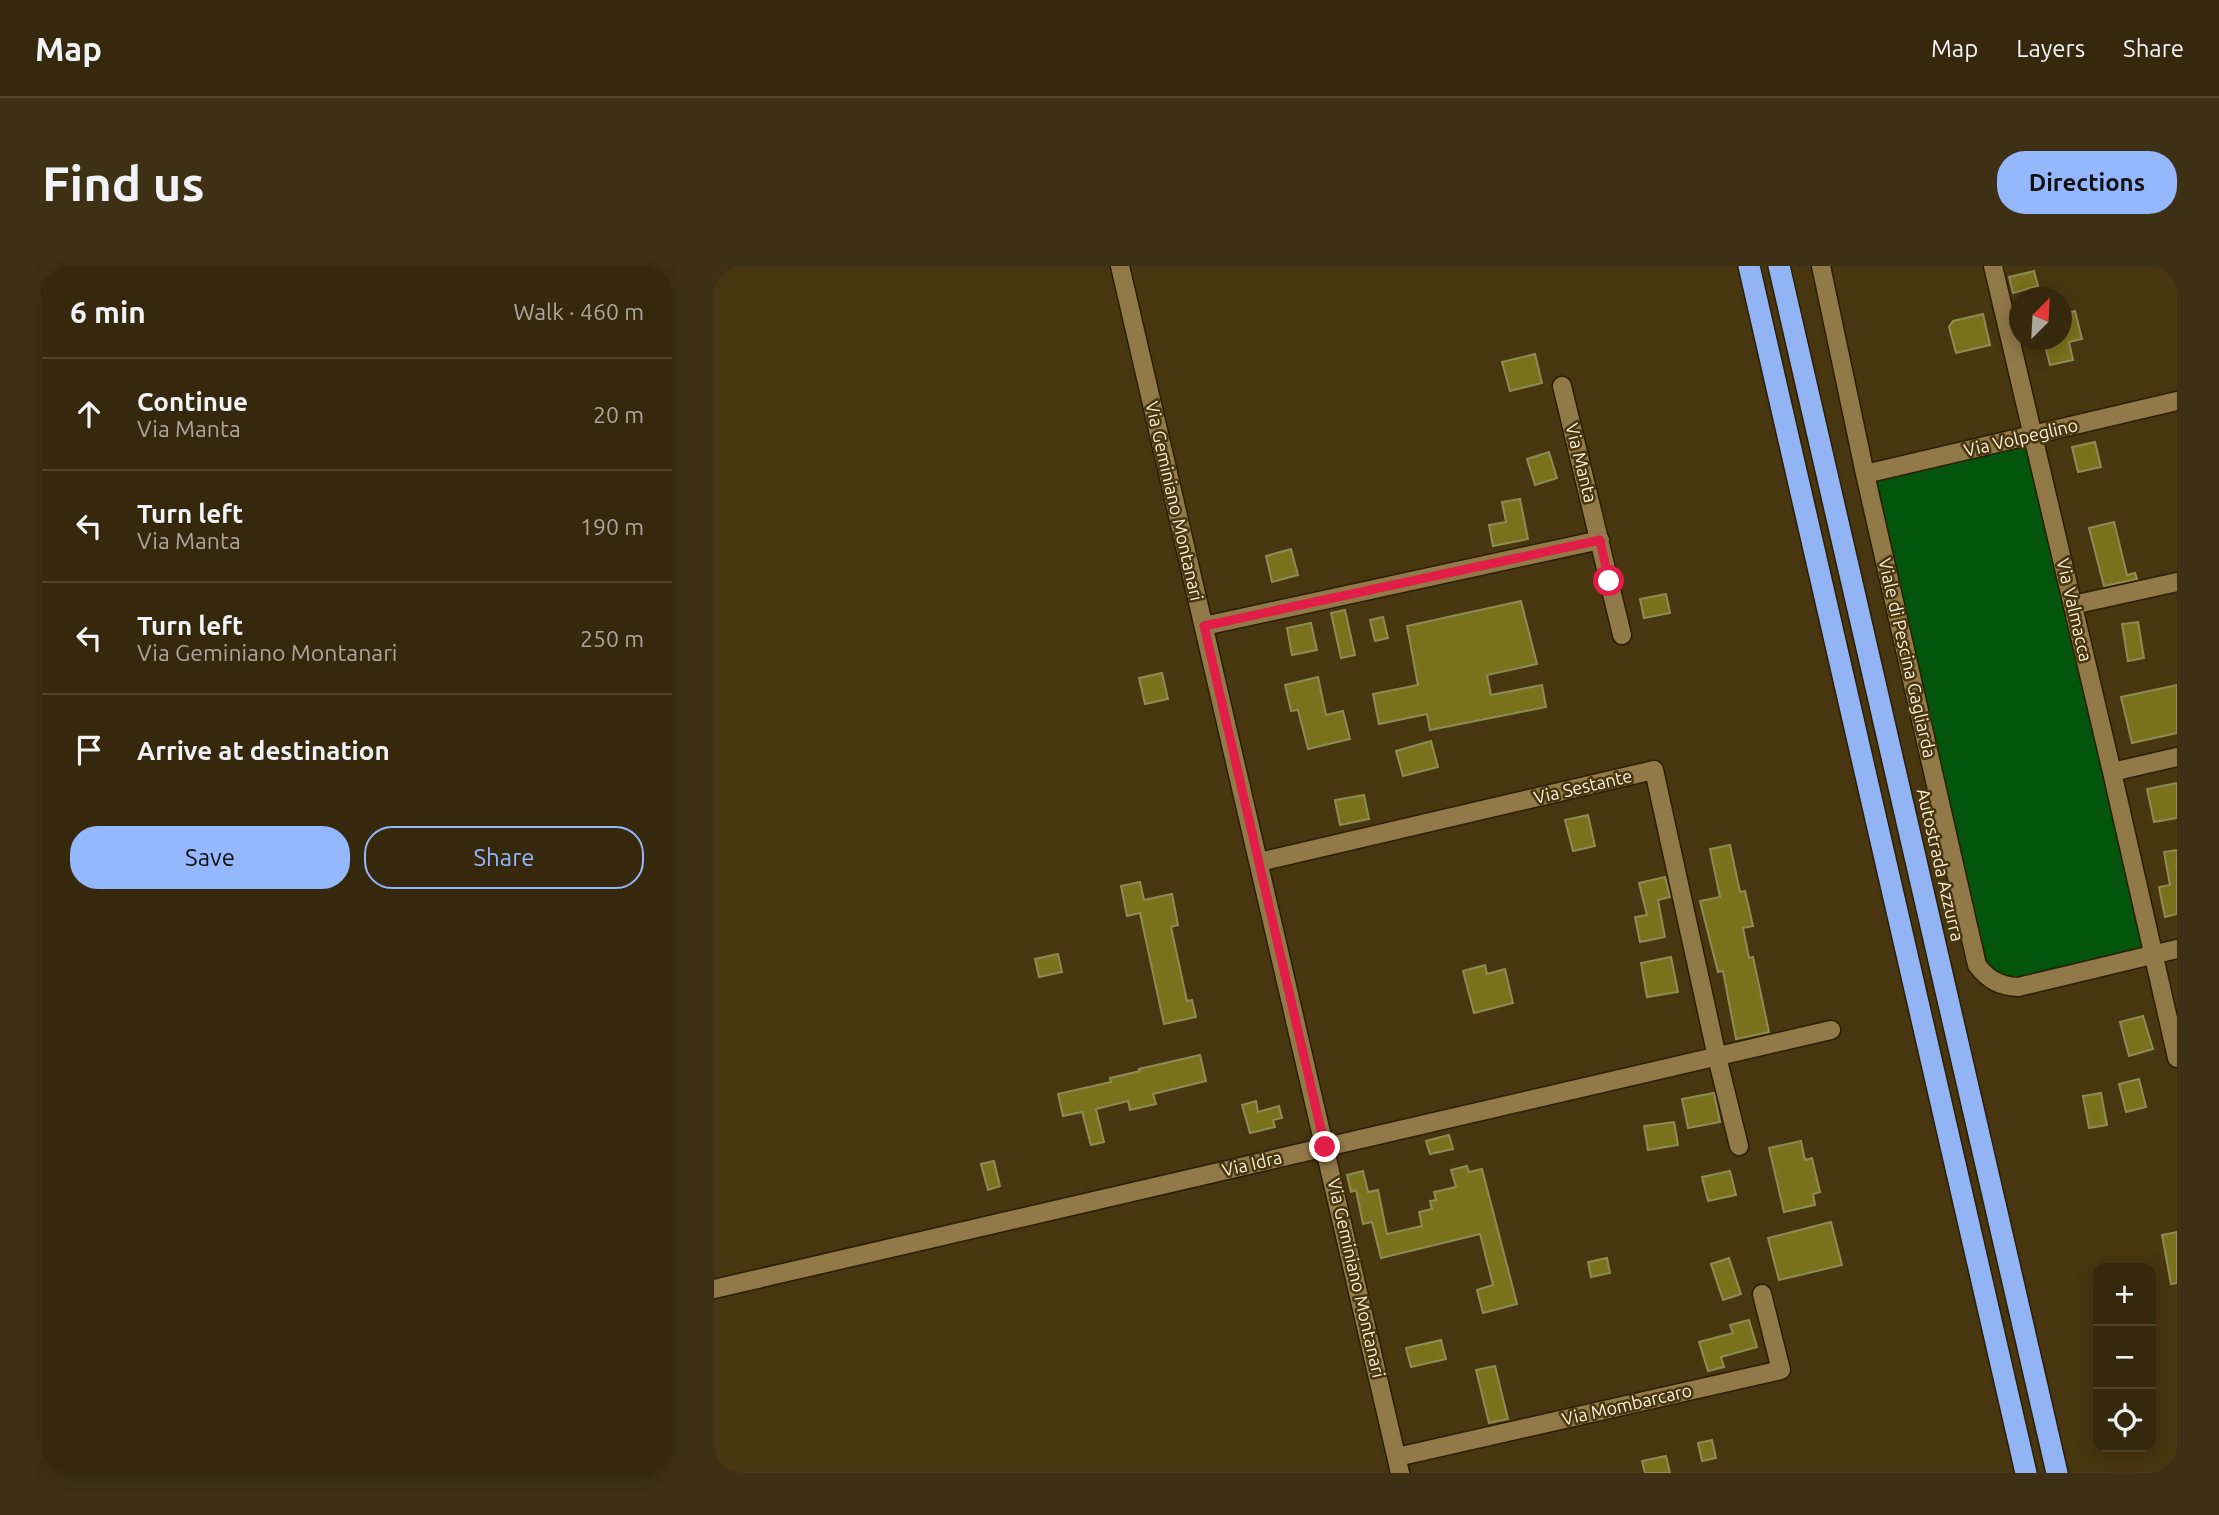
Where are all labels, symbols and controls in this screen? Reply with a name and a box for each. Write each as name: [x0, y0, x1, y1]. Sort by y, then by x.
text: Map: [35, 30, 102, 67]
text: Map: [1931, 35, 1978, 62]
text: Layers: [2016, 35, 2085, 62]
text: Share: [2123, 35, 2184, 62]
button: Directions: [1997, 151, 2177, 214]
text: Find us: [42, 155, 205, 210]
north arrow: [2009, 287, 2072, 350]
text: 6 min: [70, 295, 146, 329]
text: Walk · 460 m: [513, 299, 644, 324]
text: Continue: [137, 387, 248, 416]
icon: ahead: [70, 395, 108, 433]
street label: Via Geminiano Montanari: [1142, 399, 1208, 602]
text: 20 m: [593, 402, 644, 427]
street label: Via Volpeglino: [1962, 414, 2080, 460]
text: Via Manta: [137, 416, 241, 441]
street label: Via Manta: [1562, 421, 1601, 505]
text: Turn left: [137, 499, 243, 528]
icon: left: [70, 507, 108, 545]
text: 190 m: [580, 514, 644, 539]
text: Via Manta: [137, 528, 241, 553]
street label: Viale di Pescina Gagliarda: [1875, 556, 1941, 760]
street label: Via Valmacca: [2053, 556, 2097, 663]
route start: [1593, 565, 1624, 596]
text: Turn left: [137, 611, 243, 640]
icon: left: [70, 619, 108, 657]
text: 250 m: [580, 626, 644, 651]
text: Via Geminiano Montanari: [137, 640, 397, 665]
icon: arrive: [70, 731, 108, 769]
text: Arrive at destination: [137, 736, 390, 765]
street label: Via Sestante: [1532, 765, 1634, 807]
street label: Autostrada Azzurra: [1914, 786, 1968, 943]
button: Save: [70, 826, 350, 889]
button: Share: [364, 826, 644, 889]
route end: [1309, 1131, 1340, 1162]
street label: Via Idra: [1220, 1146, 1284, 1180]
street label: Via Geminiano Montanari: [1324, 1176, 1390, 1379]
map controls: [2093, 1263, 2156, 1452]
button: +: [2093, 1263, 2156, 1326]
button: −: [2093, 1326, 2156, 1389]
street label: Via Mombarcaro: [1560, 1379, 1694, 1429]
button: locate: [2093, 1389, 2156, 1452]

